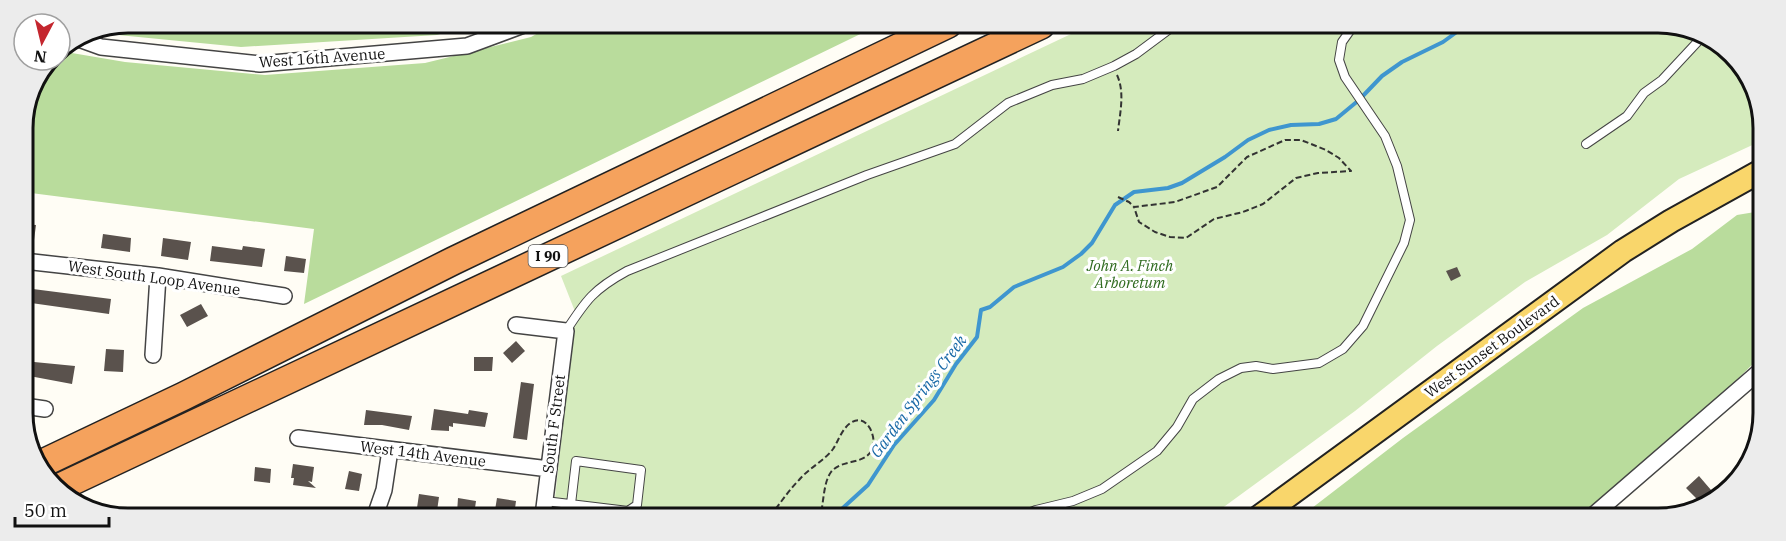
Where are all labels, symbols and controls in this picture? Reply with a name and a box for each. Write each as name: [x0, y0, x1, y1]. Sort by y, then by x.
north arrow: [12, 12, 72, 72]
street label: West 16th Avenue: [258, 44, 386, 71]
text: N: [33, 46, 48, 68]
road number: I 90: [528, 245, 568, 267]
street label: West South Loop Avenue: [67, 256, 242, 299]
park label: John A. Finch Arboretum: [1086, 256, 1174, 292]
street label: West Sunset Boulevard: [1421, 291, 1563, 402]
water label: Garden Springs Creek: [865, 330, 971, 461]
street label: South F Street: [538, 373, 569, 475]
street label: West 14th Avenue: [359, 436, 487, 471]
scale bar: [15, 490, 110, 528]
text: 50 m: [24, 499, 67, 522]

